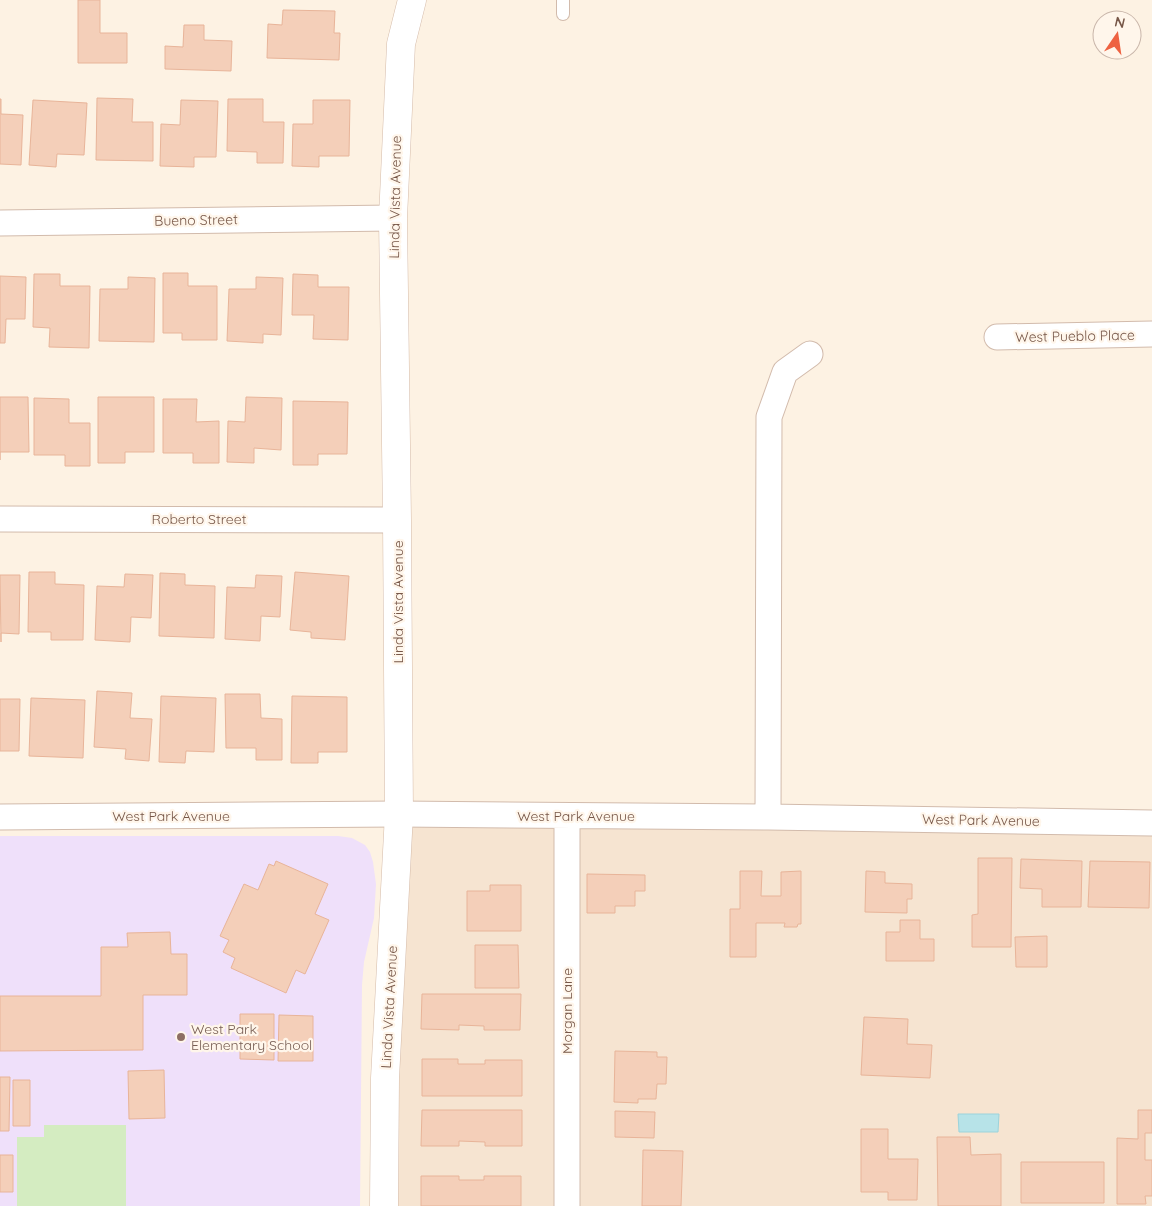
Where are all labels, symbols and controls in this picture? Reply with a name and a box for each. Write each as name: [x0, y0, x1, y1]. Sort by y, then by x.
north arrow: [1092, 10, 1142, 60]
text: N: [1113, 12, 1127, 32]
street label: Linda Vista Avenue: [385, 135, 405, 259]
street label: Bueno Street: [154, 210, 238, 230]
street label: West Pueblo Place: [1015, 326, 1135, 346]
street label: Roberto Street: [152, 510, 247, 528]
street label: Linda Vista Avenue: [389, 540, 407, 664]
street label: West Park Avenue: [112, 807, 230, 825]
street label: West Park Avenue: [517, 807, 635, 825]
street label: West Park Avenue: [922, 810, 1040, 830]
street label: Linda Vista Avenue: [377, 945, 401, 1069]
street label: Morgan Lane: [558, 968, 576, 1054]
place label: West Park Elementary School: [191, 1020, 312, 1054]
marker: West Park Elementary School: [175, 1031, 187, 1043]

